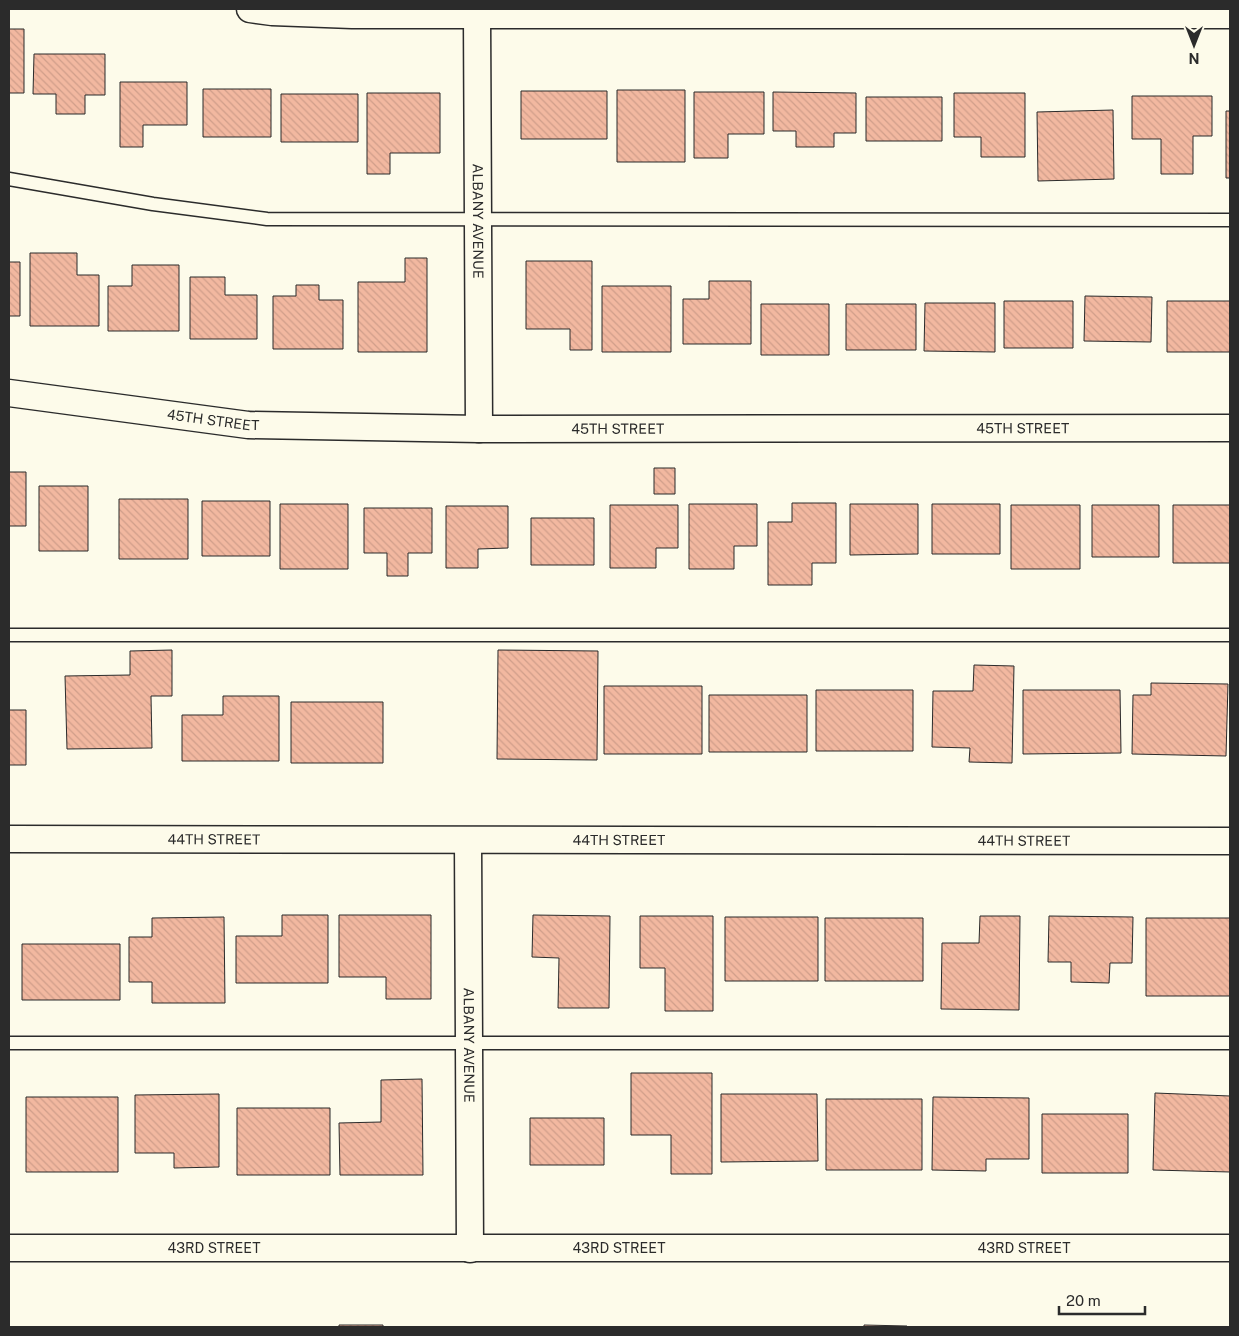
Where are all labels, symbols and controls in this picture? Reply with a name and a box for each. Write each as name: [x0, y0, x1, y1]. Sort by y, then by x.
north arrow: [1169, 20, 1219, 70]
text: N: [1189, 50, 1199, 66]
street label: ALBANY AVENUE: [470, 163, 486, 279]
street label: 45TH STREET: [166, 406, 260, 433]
street label: 45TH STREET: [976, 420, 1069, 436]
street label: 45TH STREET: [571, 421, 664, 437]
street label: 44TH STREET: [168, 831, 260, 847]
street label: 44TH STREET: [573, 832, 665, 848]
street label: 44TH STREET: [978, 833, 1070, 849]
street label: ALBANY AVENUE: [461, 987, 477, 1103]
street label: 43RD STREET: [167, 1240, 261, 1256]
street label: 43RD STREET: [572, 1240, 666, 1256]
street label: 43RD STREET: [977, 1240, 1071, 1256]
scale bar: [1059, 1284, 1145, 1316]
text: 20 m: [1066, 1292, 1101, 1309]

